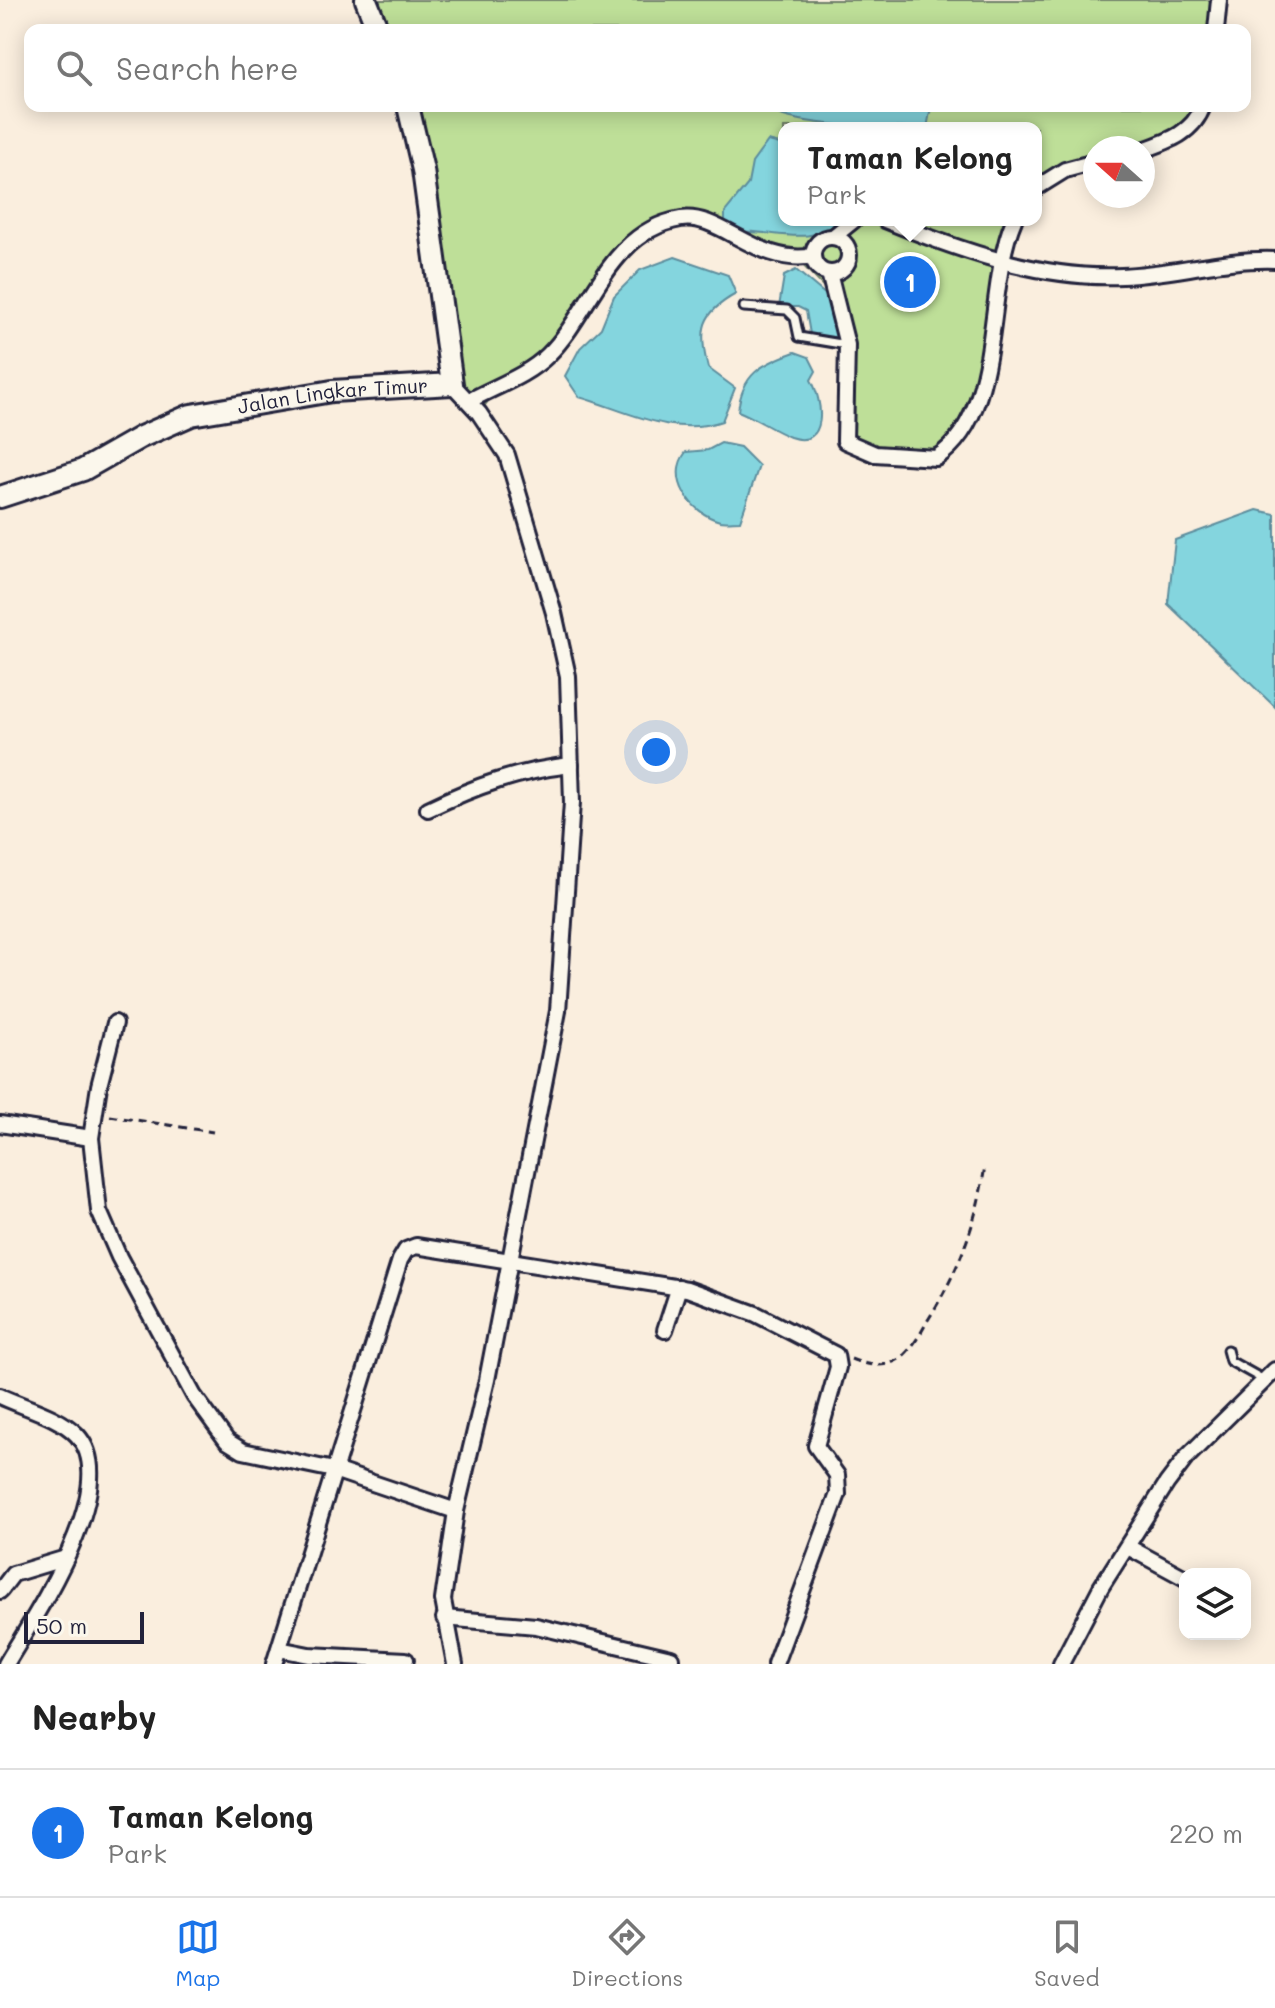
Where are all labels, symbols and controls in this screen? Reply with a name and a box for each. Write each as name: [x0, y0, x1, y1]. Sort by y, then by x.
search box: [24, 24, 1251, 112]
icon: search: [52, 46, 96, 90]
text: Search here: [116, 48, 299, 88]
popup: [778, 122, 1042, 226]
north arrow: [1083, 136, 1155, 208]
text: Taman Kelong: [807, 137, 1013, 177]
text: Park: [807, 177, 866, 211]
pin: 1: [884, 252, 936, 312]
street label: Jalan Lingkar Timur: [236, 371, 429, 419]
your location: [636, 732, 676, 772]
map controls: [1179, 1568, 1251, 1640]
button: layers: [1179, 1568, 1251, 1640]
scale bar: [24, 1608, 144, 1644]
text: 50 m: [36, 1611, 87, 1640]
text: Nearby: [32, 1694, 157, 1739]
text: Taman Kelong: [108, 1796, 313, 1836]
text: 1: [52, 1816, 64, 1850]
text: 220 m: [1169, 1816, 1243, 1850]
text: Park: [108, 1836, 167, 1870]
tab: Map: [176, 1915, 220, 1992]
tab: Directions: [571, 1915, 683, 1992]
tab: Saved: [1034, 1915, 1099, 1992]

